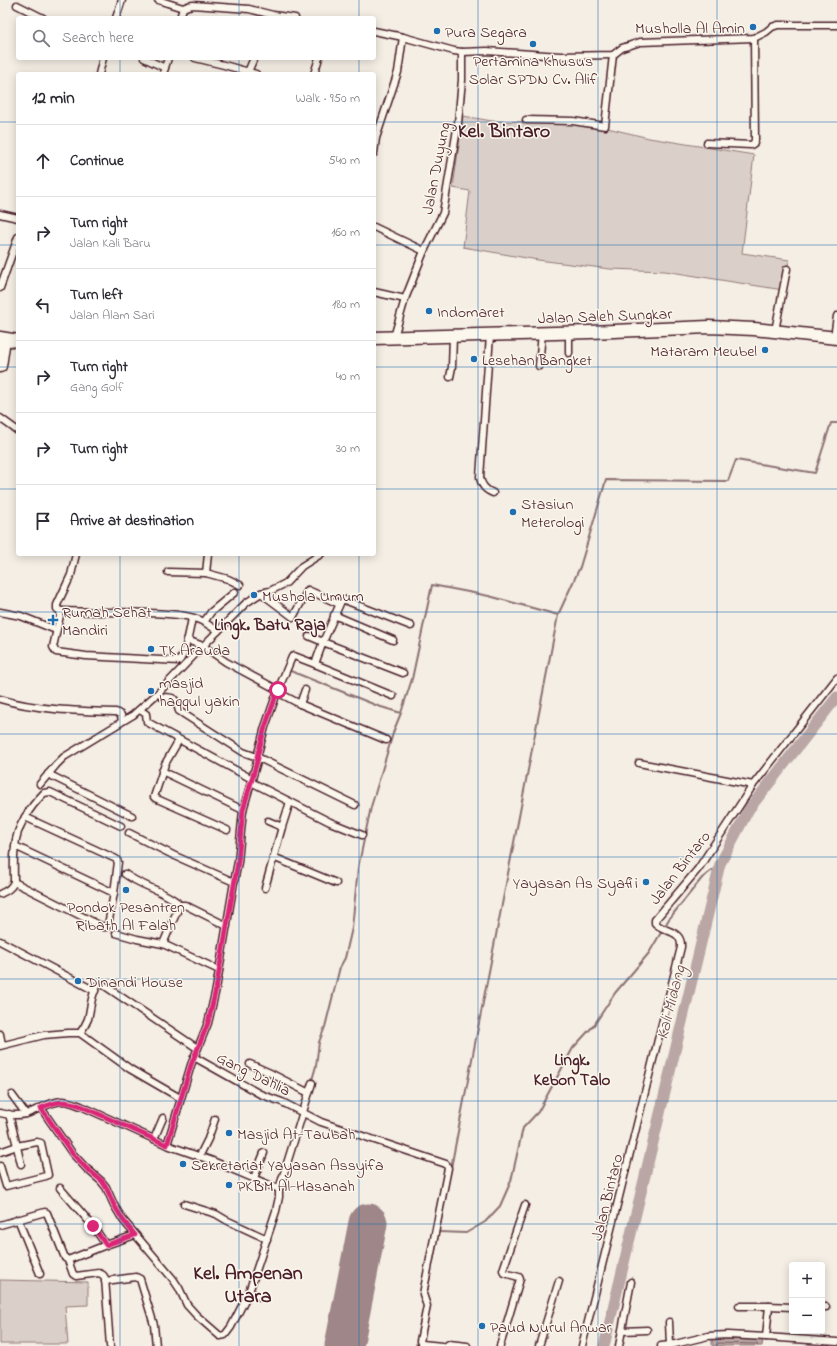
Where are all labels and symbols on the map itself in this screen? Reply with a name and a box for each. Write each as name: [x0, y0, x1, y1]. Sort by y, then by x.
place label: Musholla Al Amin: [635, 17, 745, 41]
place label: Pura Segara: [445, 21, 527, 45]
marker: Musholla Al Amin: [748, 22, 758, 32]
marker: Pura Segara: [432, 26, 442, 36]
marker: Pertamina Khusus Solar SPDN Cv. Alif: [528, 39, 538, 49]
place label: Pertamina Khusus Solar SPDN Cv. Alif: [469, 50, 598, 92]
district label: Kel. Bintaro: [458, 118, 550, 147]
street label: Jalan Duyung: [416, 120, 458, 217]
place label: Indomaret: [437, 301, 505, 325]
street label: Jalan Saleh Sungkar: [537, 303, 673, 331]
marker: Indomaret: [424, 306, 434, 316]
place label: Mataram Meubel: [650, 340, 757, 364]
marker: Mataram Meubel: [760, 345, 770, 355]
place label: Lesehan Bangket: [482, 349, 593, 373]
marker: Lesehan Bangket: [469, 354, 479, 364]
place label: Stasiun Meterologi: [521, 493, 584, 535]
marker: Stasiun Meterologi: [508, 507, 518, 517]
place label: Mushola Umum: [262, 585, 364, 609]
marker: Mushola Umum: [249, 590, 259, 600]
place label: Rumah Sehat Mandiri: [62, 601, 152, 643]
district label: Lingk. Batu Raja: [214, 613, 326, 640]
marker: Rumah Sehat Mandiri: [47, 614, 59, 626]
place label: TK Arauda: [159, 639, 230, 663]
marker: TK Arauda: [146, 644, 156, 654]
place label: masjid haqqul yakin: [159, 672, 240, 714]
route start: [269, 681, 287, 699]
marker: masjid haqqul yakin: [146, 686, 156, 696]
street label: Jalan Bintaro: [644, 826, 717, 910]
place label: Yayasan As Syafii: [513, 872, 638, 896]
marker: Yayasan As Syafii: [641, 877, 651, 887]
marker: Pondok Pesantren Ribath Al Falah: [121, 885, 131, 895]
place label: Pondok Pesantren Ribath Al Falah: [67, 896, 185, 938]
water label: Kali Midang: [650, 962, 694, 1042]
place label: Dinandi House: [85, 971, 184, 995]
marker: Dinandi House: [73, 976, 83, 986]
street label: Gang Dahlia: [212, 1046, 294, 1103]
district label: Lingk. Kebon Talo: [534, 1048, 611, 1093]
place label: Masjid At-Taubah: [237, 1123, 355, 1147]
marker: Masjid At-Taubah: [224, 1128, 234, 1138]
street label: Jalan Bintaro: [586, 1152, 630, 1243]
place label: Sekretariat Yayasan Assyifa: [191, 1154, 384, 1178]
marker: Sekretariat Yayasan Assyifa: [178, 1159, 188, 1169]
place label: PKBM Al-Hasanah: [237, 1175, 355, 1199]
marker: PKBM Al-Hasanah: [224, 1180, 234, 1190]
route end: [84, 1217, 102, 1235]
district label: Kel. Ampenan Utara: [193, 1260, 303, 1312]
place label: Paud Nurul Anwar: [490, 1316, 612, 1340]
marker: Paud Nurul Anwar: [477, 1321, 487, 1331]

